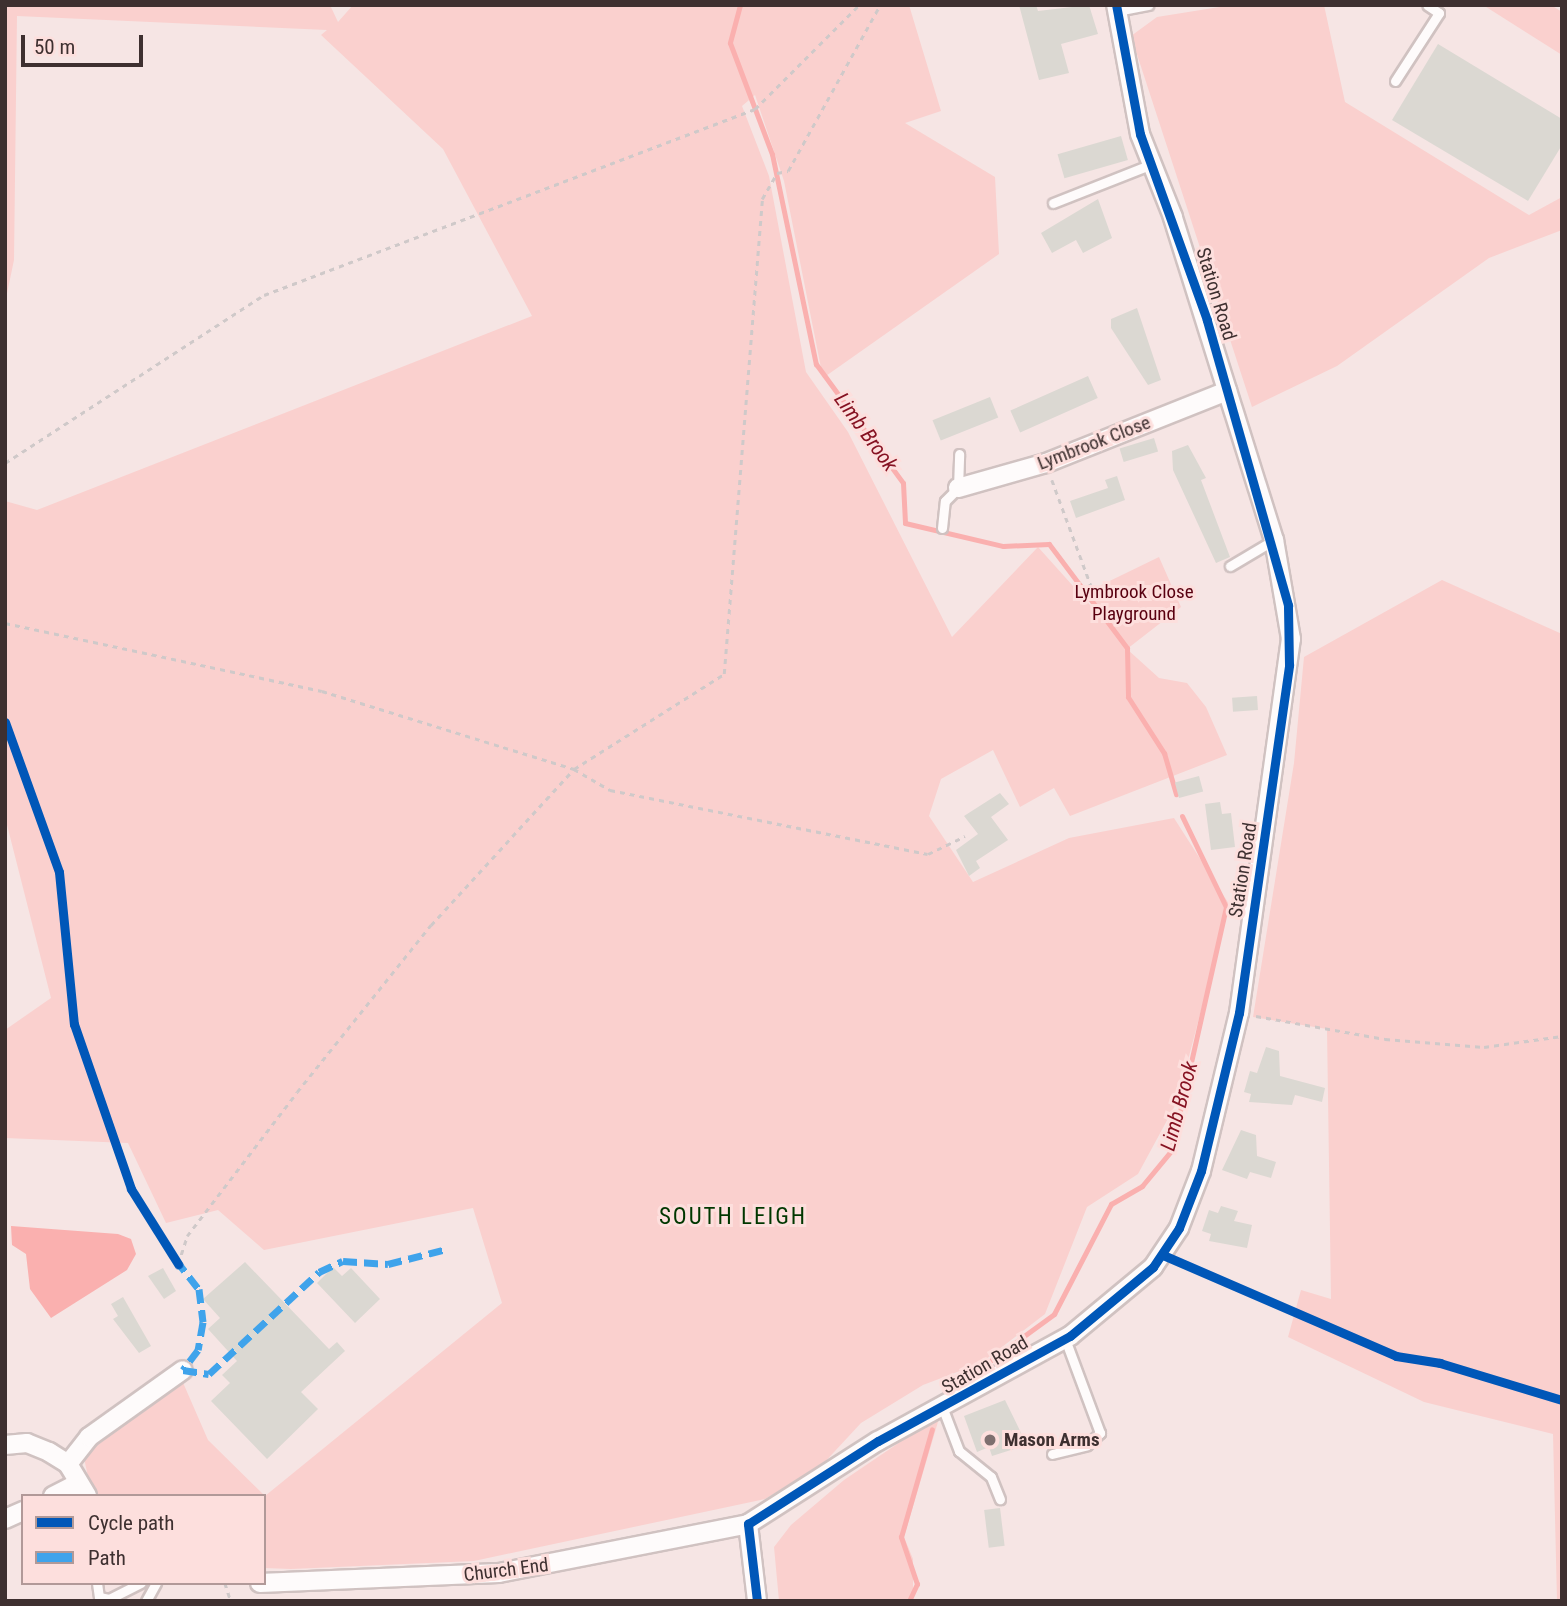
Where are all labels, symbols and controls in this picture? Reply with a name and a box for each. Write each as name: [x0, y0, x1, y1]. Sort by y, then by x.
scale bar: [24, 21, 147, 65]
text: 50 m: [34, 35, 75, 59]
street label: Station Road: [1191, 245, 1241, 343]
water label: Limb Brook: [829, 388, 903, 476]
street label: Lymbrook Close: [1034, 411, 1154, 475]
park label: Lymbrook Close Playground: [1074, 581, 1194, 625]
street label: Station Road: [1224, 821, 1262, 919]
water label: Limb Brook: [1155, 1059, 1203, 1153]
district label: SOUTH LEIGH: [660, 1203, 806, 1231]
street label: Station Road: [938, 1331, 1032, 1399]
place label: Mason Arms: [1004, 1429, 1100, 1451]
marker: Mason Arms: [982, 1432, 998, 1448]
legend: [21, 1494, 266, 1585]
text: Cycle path: [88, 1511, 174, 1535]
text: Path: [88, 1546, 126, 1570]
street label: Church End: [462, 1553, 550, 1587]

